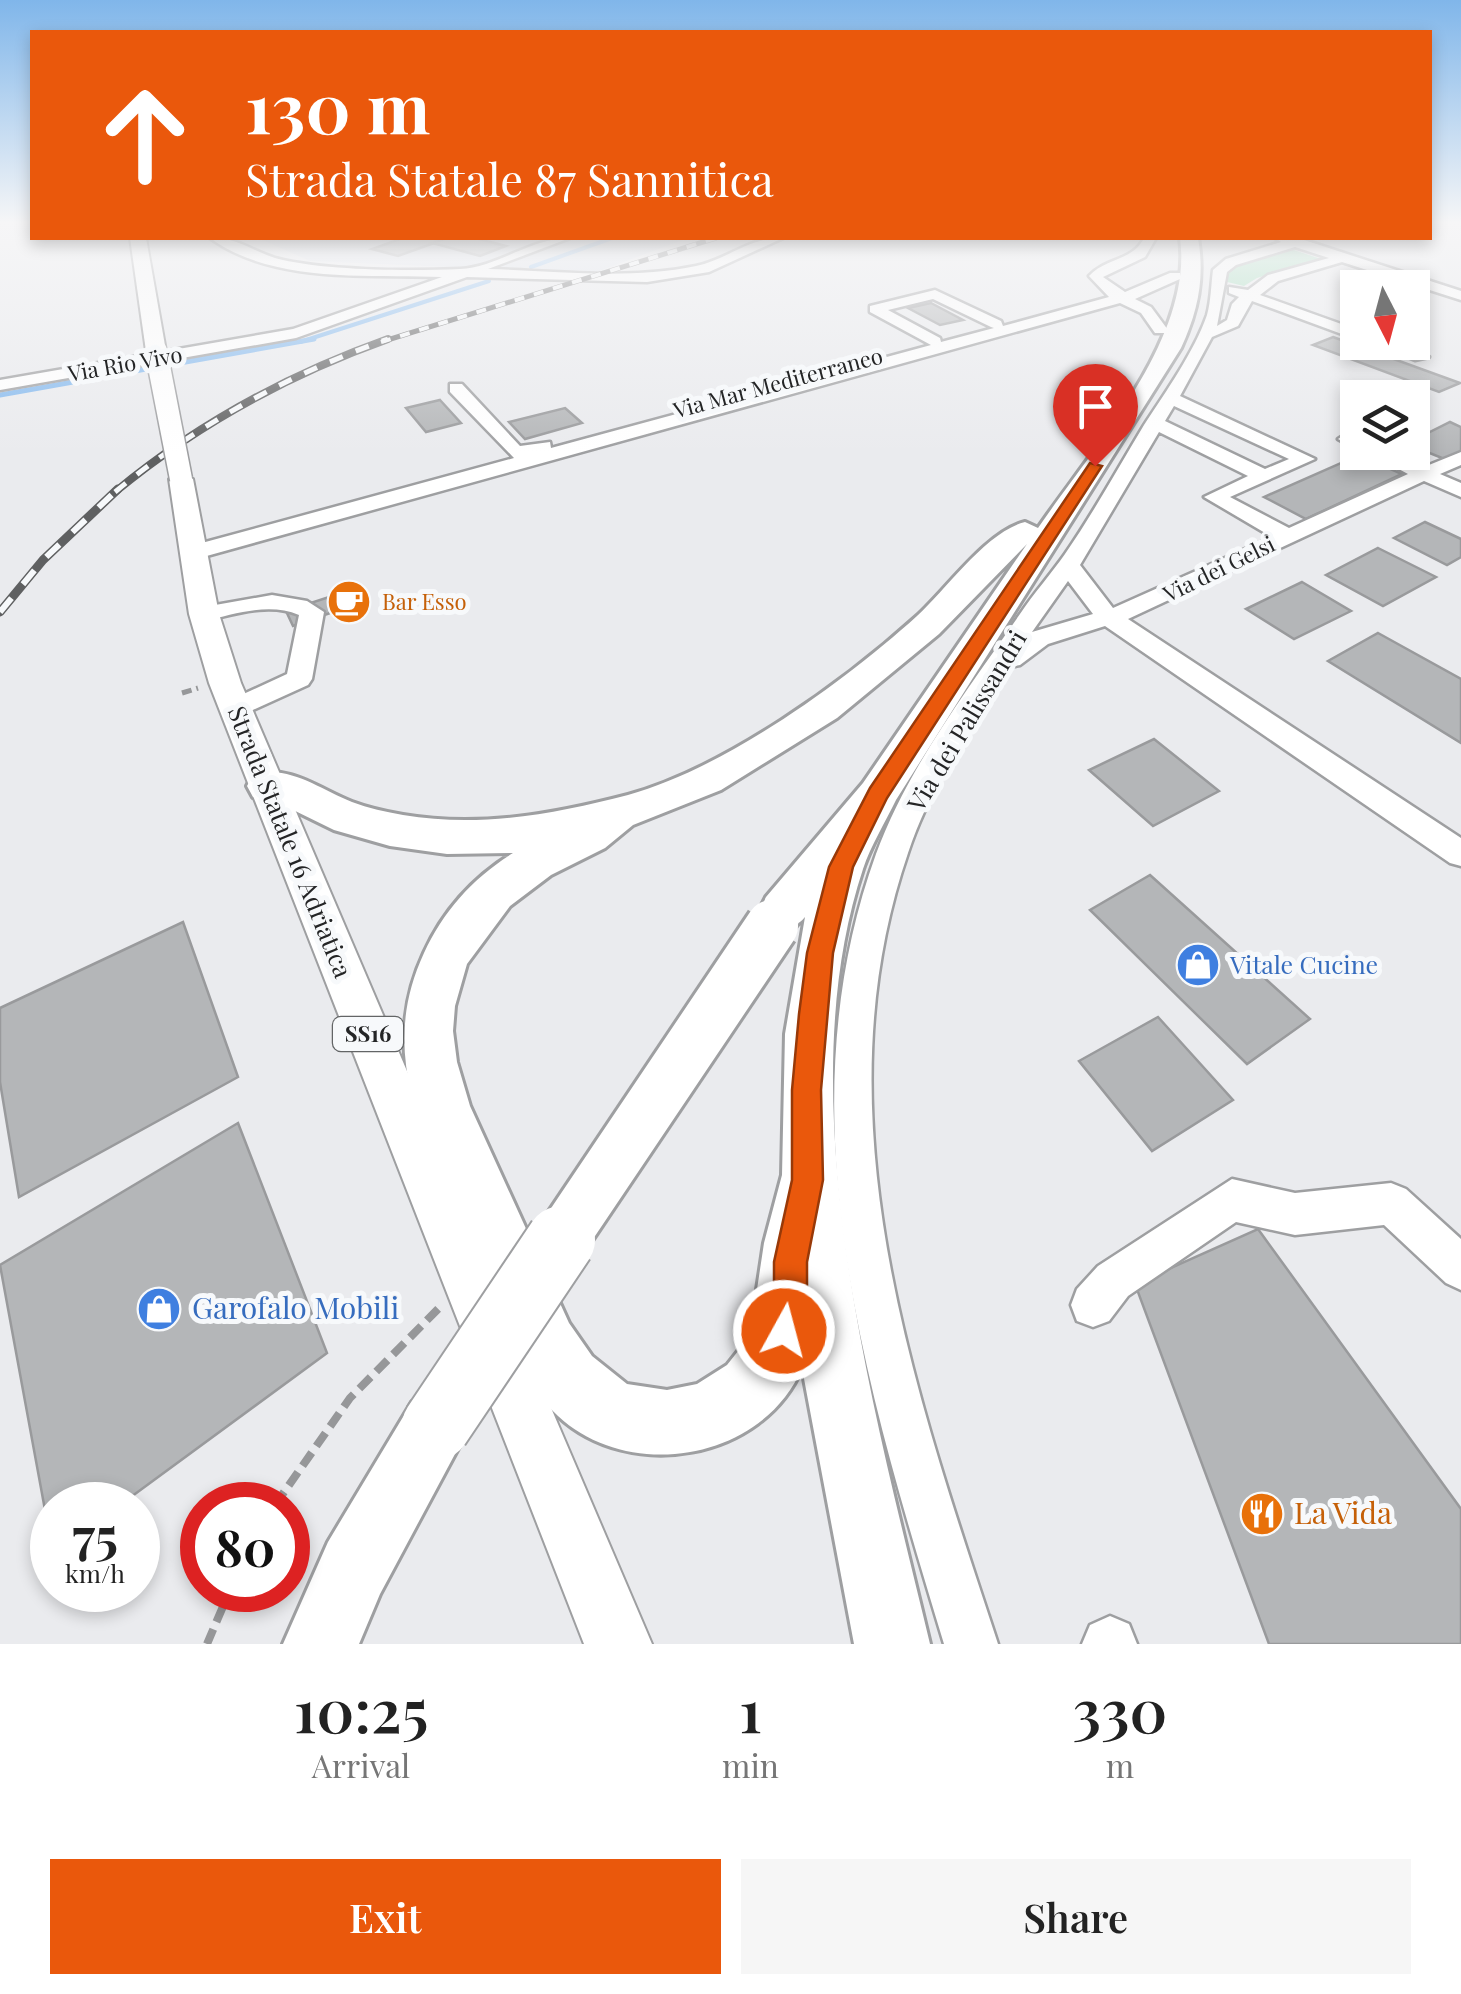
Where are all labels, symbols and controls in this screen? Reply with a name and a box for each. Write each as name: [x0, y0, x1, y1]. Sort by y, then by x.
text: 130 m: [245, 58, 430, 152]
icon: ahead: [80, 70, 210, 200]
text: Strada Statale 87 Sannitica: [245, 148, 774, 208]
north arrow: [1340, 270, 1430, 360]
map controls: [1340, 270, 1430, 470]
street label: Via Rio Vivo: [64, 338, 184, 388]
street label: Via Mar Mediterraneo: [669, 340, 886, 425]
pin: [1053, 364, 1138, 467]
icon: arrive: [1068, 379, 1123, 434]
button: layers: [1340, 380, 1430, 470]
street label: Via dei Gelsi: [1157, 528, 1279, 609]
cafe icon: Bar Esso: [326, 579, 372, 625]
place label: Bar Esso: [382, 586, 467, 616]
street label: Via dei Palissandri: [898, 624, 1033, 818]
street label: Strada Statale 16 Adriatica: [222, 701, 361, 983]
shop icon: Vitale Cucine: [1175, 942, 1221, 988]
place label: Vitale Cucine: [1229, 947, 1378, 980]
road number: SS16: [333, 1017, 403, 1051]
position arrow: [732, 1279, 836, 1383]
shop icon: Garofalo Mobili: [136, 1286, 182, 1332]
place label: Garofalo Mobili: [192, 1287, 399, 1327]
speed limit sign: 80: [180, 1482, 310, 1612]
restaurant icon: La Vida: [1239, 1491, 1285, 1537]
place label: La Vida: [1294, 1492, 1392, 1532]
text: 75: [72, 1501, 118, 1568]
text: km/h: [65, 1556, 125, 1589]
text: 10:25: [294, 1668, 428, 1748]
text: 1: [739, 1668, 762, 1748]
text: 330: [1073, 1668, 1167, 1748]
text: Arrival: [312, 1743, 410, 1786]
text: min: [722, 1743, 779, 1786]
text: m: [1106, 1743, 1134, 1786]
button: Exit: [50, 1859, 721, 1974]
button: Share: [741, 1859, 1411, 1974]

